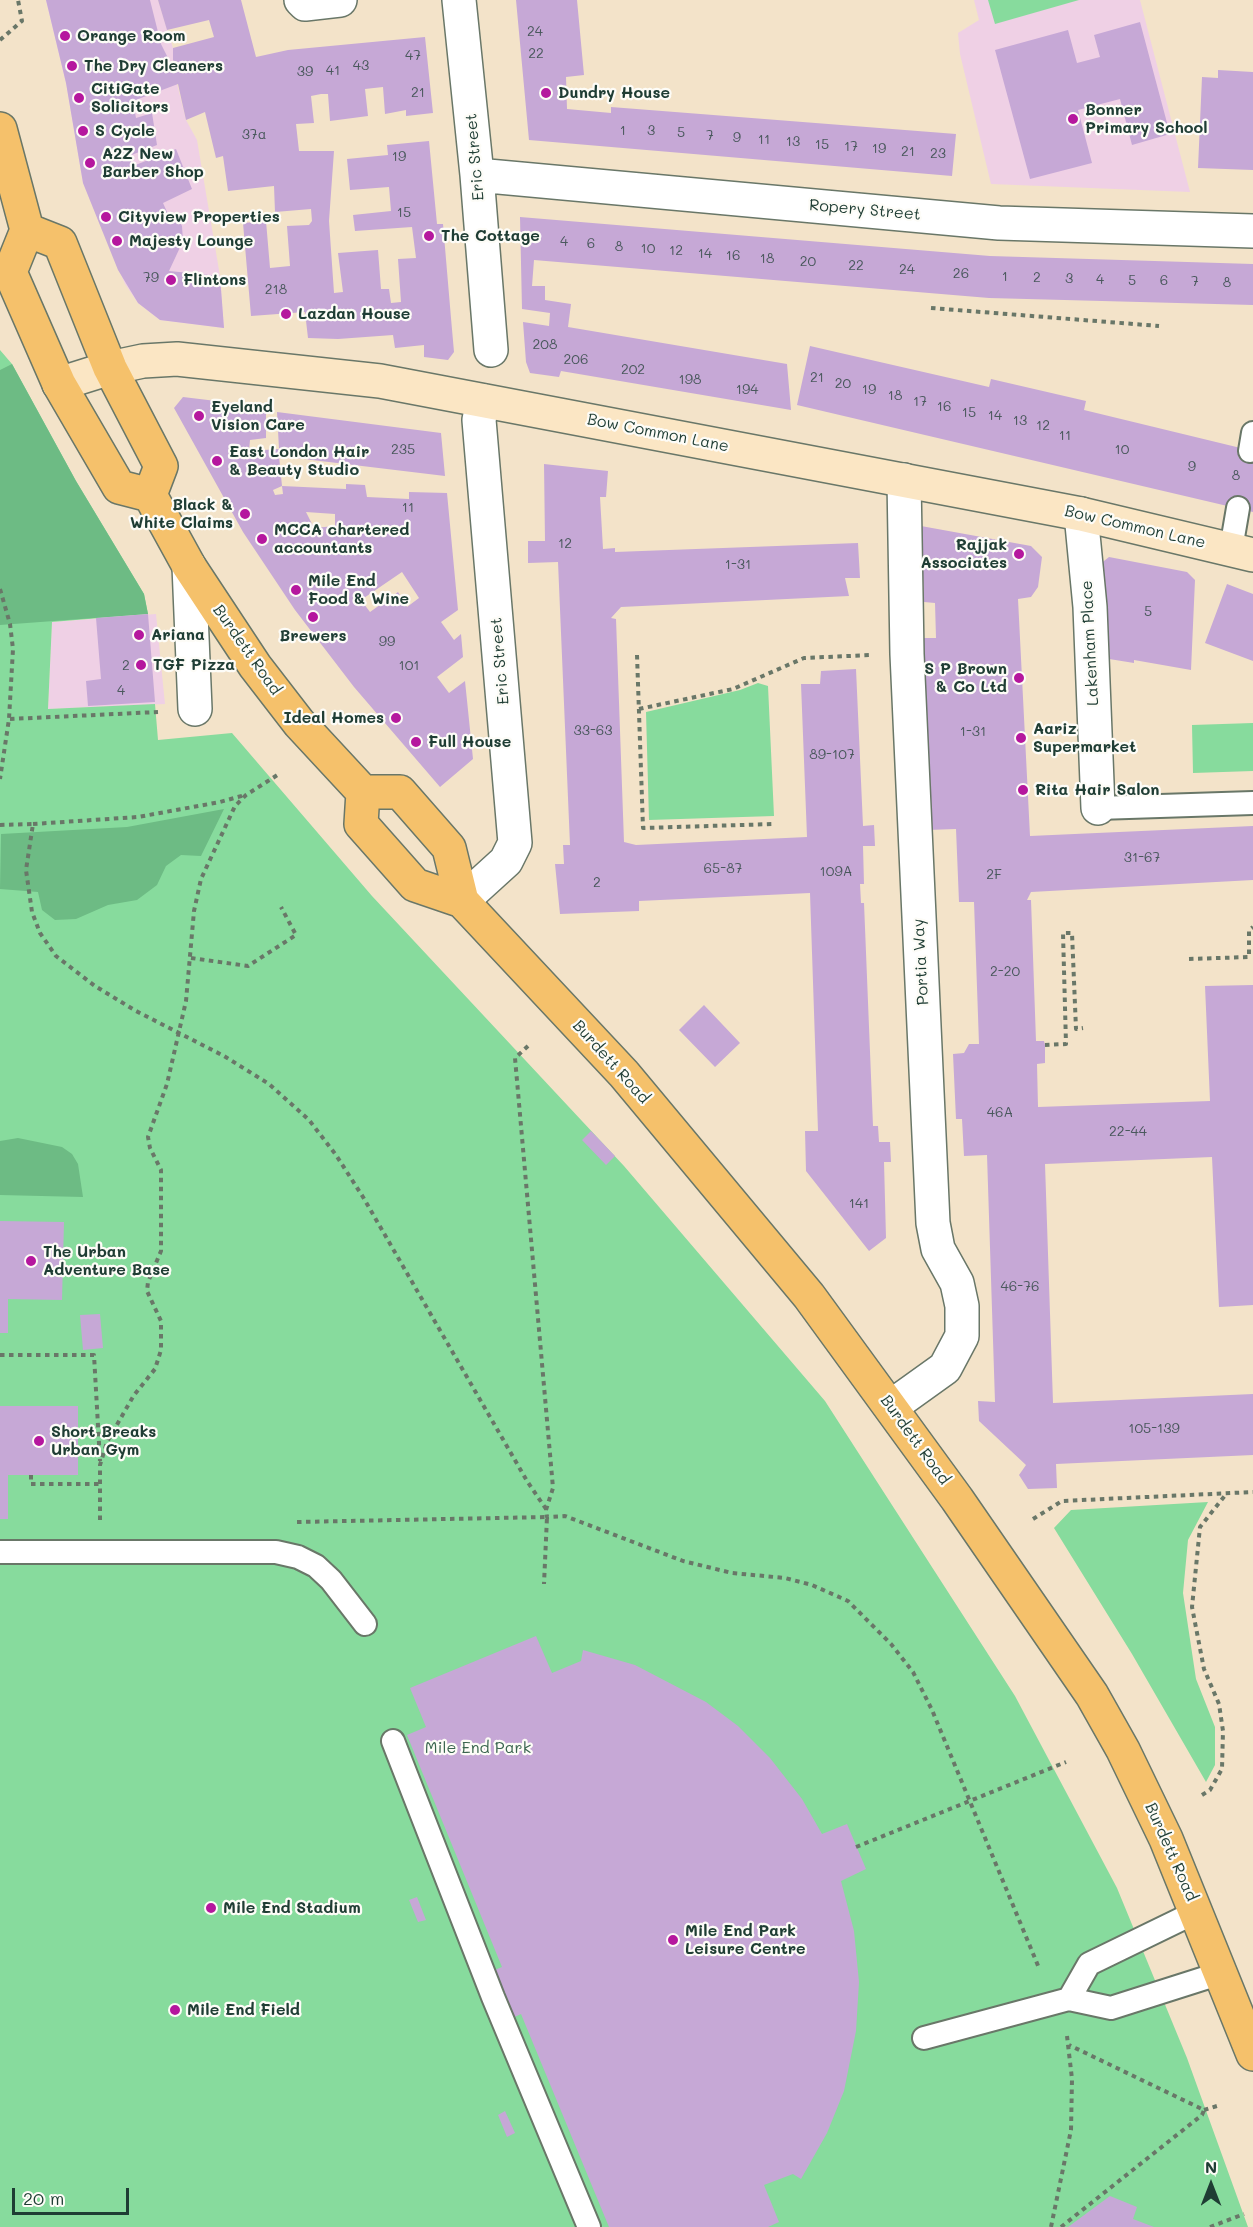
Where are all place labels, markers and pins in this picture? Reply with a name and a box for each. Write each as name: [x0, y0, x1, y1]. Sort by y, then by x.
place label: Orange Room: [77, 26, 185, 46]
marker: Orange Room: [58, 29, 72, 43]
place label: The Dry Cleaners: [84, 56, 223, 76]
marker: The Dry Cleaners: [65, 59, 79, 73]
place label: CitiGate Solicitors: [91, 79, 169, 117]
place label: Dundry House: [558, 83, 670, 103]
marker: Dundry House: [539, 86, 553, 100]
marker: CitiGate Solicitors: [72, 91, 86, 105]
place label: Bonner Primary School: [1085, 100, 1208, 138]
marker: Bonner Primary School: [1066, 112, 1080, 126]
place label: S Cycle: [95, 121, 155, 141]
marker: S Cycle: [76, 124, 90, 138]
place label: A2Z New Barber Shop: [102, 144, 204, 182]
marker: A2Z New Barber Shop: [83, 156, 97, 170]
place label: Cityview Properties: [118, 207, 280, 227]
marker: Cityview Properties: [99, 210, 113, 224]
place label: The Cottage: [441, 226, 540, 246]
marker: The Cottage: [422, 229, 436, 243]
place label: Majesty Lounge: [129, 231, 253, 251]
marker: Majesty Lounge: [110, 234, 124, 248]
place label: Flintons: [183, 270, 246, 290]
marker: Flintons: [164, 273, 178, 287]
place label: Lazdan House: [298, 304, 410, 324]
marker: Lazdan House: [279, 307, 293, 321]
place label: Eyeland Vision Care: [211, 397, 305, 435]
marker: Eyeland Vision Care: [192, 409, 206, 423]
place label: East London Hair & Beauty Studio: [229, 442, 369, 480]
marker: East London Hair & Beauty Studio: [210, 454, 224, 468]
place label: Black & White Claims: [130, 495, 233, 533]
marker: Black & White Claims: [238, 507, 252, 521]
place label: MCCA chartered accountants: [274, 520, 409, 558]
marker: MCCA chartered accountants: [255, 532, 269, 546]
place label: Rajjak Associates: [921, 535, 1007, 573]
marker: Rajjak Associates: [1012, 547, 1026, 561]
place label: Mile End Food & Wine: [308, 571, 409, 609]
marker: Mile End Food & Wine: [289, 583, 303, 597]
marker: Brewers: [306, 610, 320, 624]
place label: Ariana: [151, 625, 205, 645]
place label: Brewers: [280, 626, 346, 646]
marker: Ariana: [132, 628, 146, 642]
place label: TGF Pizza: [153, 655, 235, 675]
marker: TGF Pizza: [134, 658, 148, 672]
place label: S P Brown & Co Ltd: [924, 659, 1007, 697]
marker: S P Brown & Co Ltd: [1012, 671, 1026, 685]
place label: Ideal Homes: [283, 708, 384, 728]
marker: Ideal Homes: [389, 711, 403, 725]
place label: Aariz Supermarket: [1033, 719, 1136, 757]
marker: Aariz Supermarket: [1014, 731, 1028, 745]
place label: Full House: [428, 732, 511, 752]
marker: Full House: [409, 735, 423, 749]
place label: Rita Hair Salon: [1035, 780, 1159, 800]
marker: Rita Hair Salon: [1016, 783, 1030, 797]
place label: The Urban Adventure Base: [43, 1242, 170, 1280]
marker: The Urban Adventure Base: [24, 1254, 38, 1268]
place label: Short Breaks Urban Gym: [51, 1422, 156, 1460]
marker: Short Breaks Urban Gym: [32, 1434, 46, 1448]
place label: Mile End Stadium: [223, 1898, 361, 1918]
marker: Mile End Stadium: [204, 1901, 218, 1915]
place label: Mile End Park Leisure Centre: [685, 1921, 806, 1959]
marker: Mile End Park Leisure Centre: [666, 1933, 680, 1947]
place label: Mile End Field: [187, 2000, 300, 2020]
marker: Mile End Field: [168, 2003, 182, 2017]

